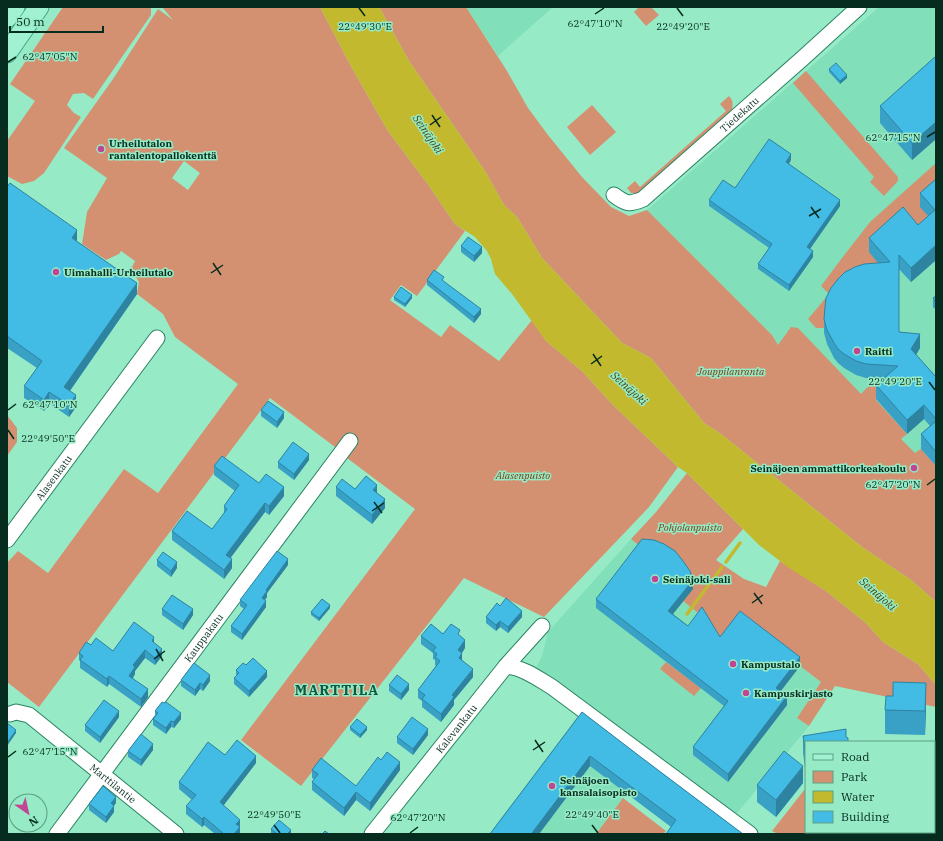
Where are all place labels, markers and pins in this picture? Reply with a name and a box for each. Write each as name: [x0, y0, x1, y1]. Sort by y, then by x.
place label: Urheilutalon rantalentopallokenttä: [109, 137, 217, 162]
marker: Urheilutalon rantalentopallokenttä: [96, 144, 106, 154]
place label: Uimahalli-Urheilutalo: [64, 266, 173, 279]
marker: Uimahalli-Urheilutalo: [51, 267, 61, 277]
place label: Raitti: [865, 345, 893, 358]
marker: Raitti: [852, 346, 862, 356]
place label: Seinäjoen ammattikorkeakoulu: [750, 462, 907, 475]
marker: Seinäjoen ammattikorkeakoulu: [909, 463, 919, 473]
place label: Seinäjoki-sali: [663, 573, 731, 586]
marker: Seinäjoki-sali: [650, 574, 660, 584]
place label: Kampustalo: [741, 658, 801, 671]
marker: Kampustalo: [728, 659, 738, 669]
place label: Kampuskirjasto: [754, 687, 833, 700]
marker: Kampuskirjasto: [741, 688, 751, 698]
place label: Seinäjoen kansalaisopisto: [560, 774, 637, 799]
marker: Seinäjoen kansalaisopisto: [547, 781, 557, 791]

